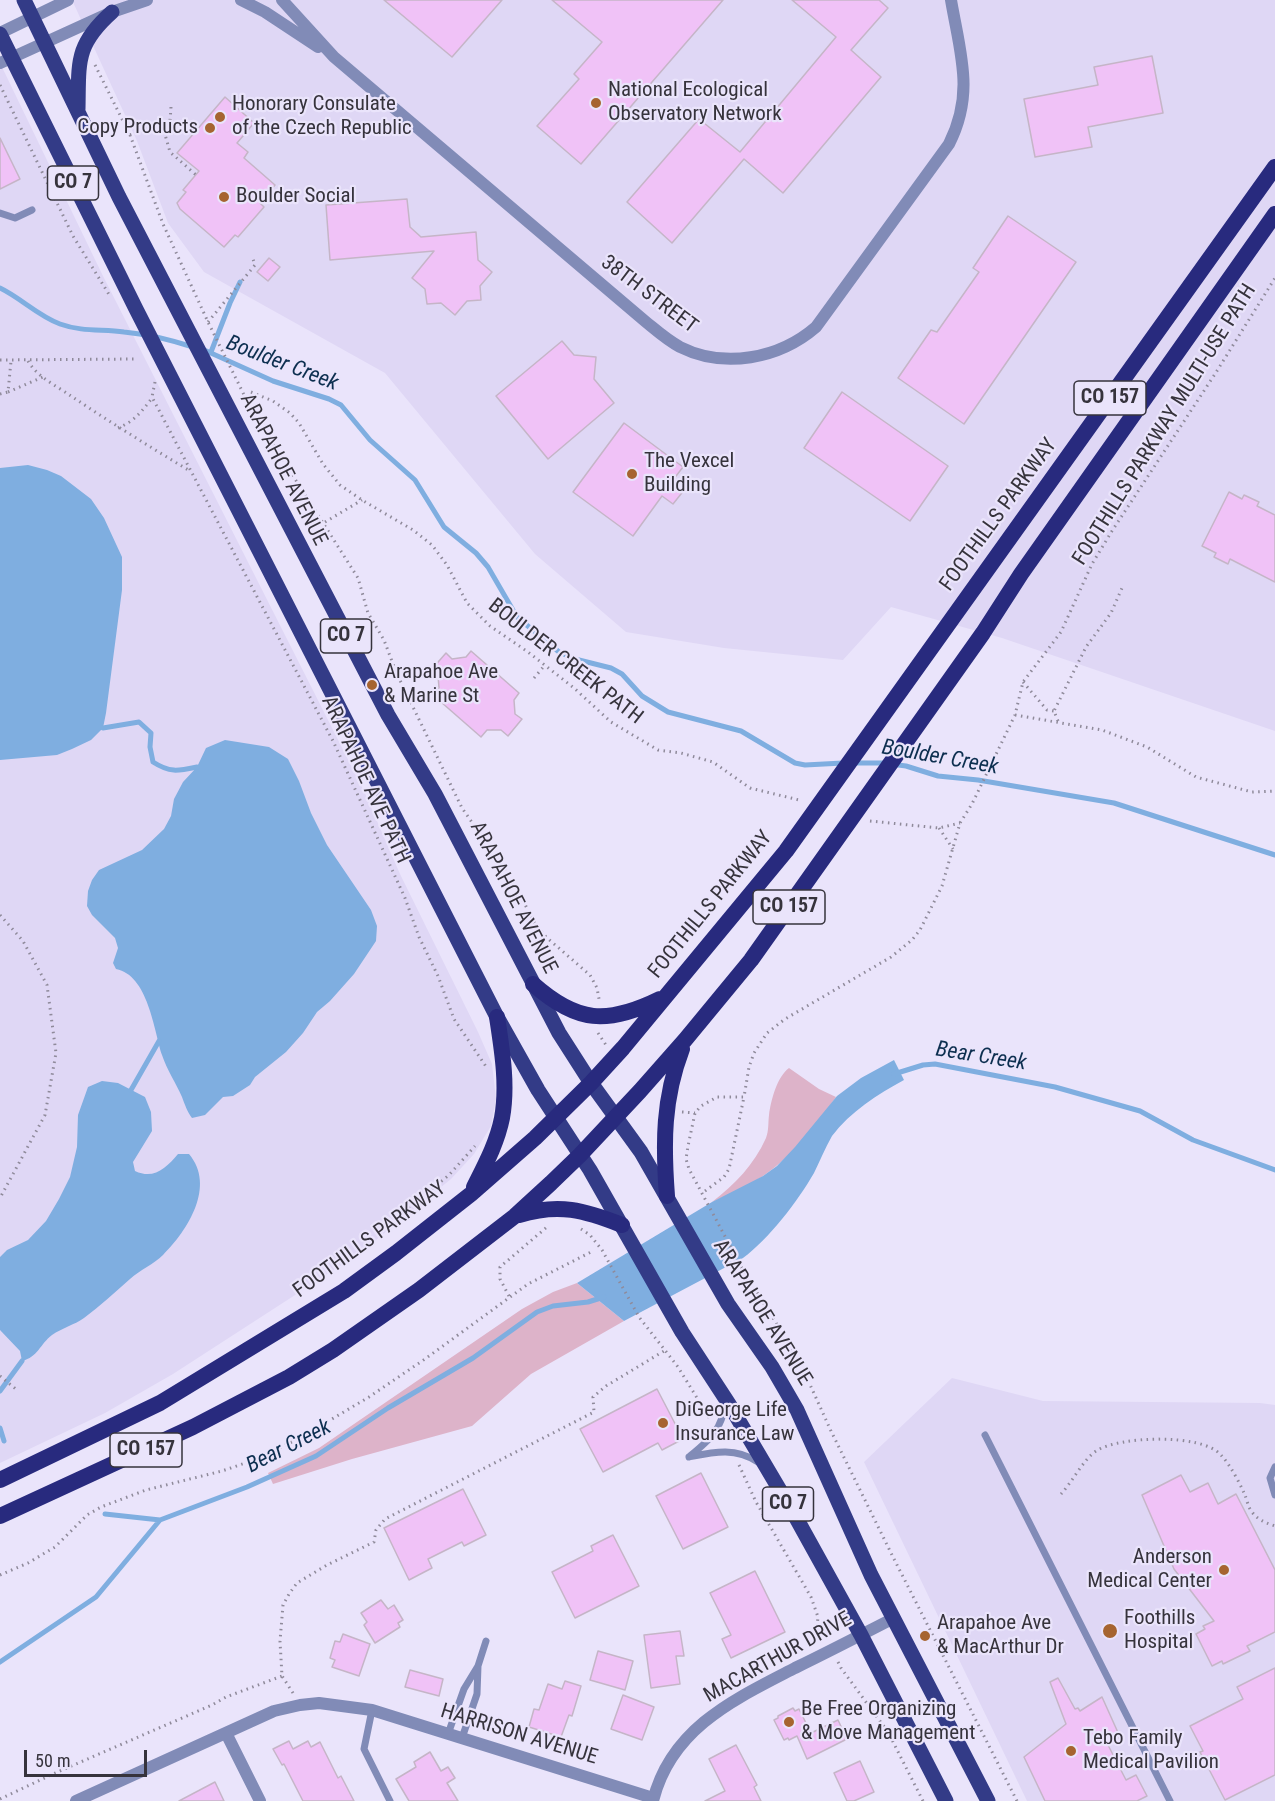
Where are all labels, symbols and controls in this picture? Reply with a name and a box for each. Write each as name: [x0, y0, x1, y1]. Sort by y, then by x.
place label: National Ecological Observatory Network: [608, 78, 782, 128]
place label: Honorary Consulate of the Czech Republic: [232, 92, 412, 142]
marker: National Ecological Observatory Network: [589, 96, 603, 110]
marker: Honorary Consulate of the Czech Republic: [213, 110, 227, 124]
place label: Copy Products: [77, 115, 198, 141]
marker: Copy Products: [203, 121, 217, 135]
road number: CO 7: [48, 166, 98, 200]
place label: Boulder Social: [236, 184, 355, 210]
marker: Boulder Social: [217, 190, 231, 204]
street label: 38TH STREET: [596, 250, 702, 340]
street label: FOOTHILLS PARKWAY MULTI-USE PATH: [1068, 280, 1262, 570]
water label: Boulder Creek: [222, 331, 342, 397]
road number: CO 157: [1074, 381, 1146, 415]
street label: ARAPAHOE AVENUE: [234, 390, 332, 550]
street label: FOOTHILLS PARKWAY: [935, 434, 1063, 596]
place label: The Vexcel Building: [644, 449, 734, 499]
marker: The Vexcel Building: [625, 467, 639, 481]
street label: BOULDER CREEK PATH: [483, 594, 647, 730]
road number: CO 7: [320, 619, 372, 653]
place label: Arapahoe Ave & Marine St: [384, 660, 498, 710]
marker: Arapahoe Ave & Marine St: [365, 678, 379, 692]
street label: ARAPAHOE AVE PATH: [315, 692, 415, 868]
water label: Boulder Creek: [880, 735, 1000, 781]
street label: ARAPAHOE AVENUE: [464, 818, 562, 978]
street label: FOOTHILLS PARKWAY: [644, 826, 778, 984]
road number: CO 157: [753, 890, 825, 924]
water label: Bear Creek: [934, 1037, 1028, 1077]
street label: FOOTHILLS PARKWAY: [289, 1176, 451, 1304]
street label: ARAPAHOE AVENUE: [707, 1235, 817, 1391]
place label: DiGeorge Life Insurance Law: [675, 1398, 794, 1448]
water label: Bear Creek: [242, 1414, 336, 1480]
marker: DiGeorge Life Insurance Law: [656, 1416, 670, 1430]
road number: CO 157: [110, 1433, 182, 1467]
road number: CO 7: [762, 1487, 814, 1521]
place label: Anderson Medical Center: [1087, 1545, 1212, 1595]
marker: Anderson Medical Center: [1217, 1563, 1231, 1577]
place label: Foothills Hospital: [1124, 1606, 1195, 1656]
street label: MACARTHUR DRIVE: [700, 1607, 856, 1709]
place label: Arapahoe Ave & MacArthur Dr: [937, 1611, 1064, 1661]
marker: Foothills Hospital: [1101, 1622, 1119, 1640]
marker: Arapahoe Ave & MacArthur Dr: [918, 1629, 932, 1643]
place label: Be Free Organizing & Move Management: [801, 1697, 975, 1747]
street label: HARRISON AVENUE: [437, 1699, 601, 1771]
marker: Be Free Organizing & Move Management: [782, 1715, 796, 1729]
place label: Tebo Family Medical Pavilion: [1083, 1726, 1219, 1776]
scale bar: [27, 1738, 150, 1776]
marker: Tebo Family Medical Pavilion: [1064, 1744, 1078, 1758]
text: 50 m: [35, 1750, 70, 1771]

